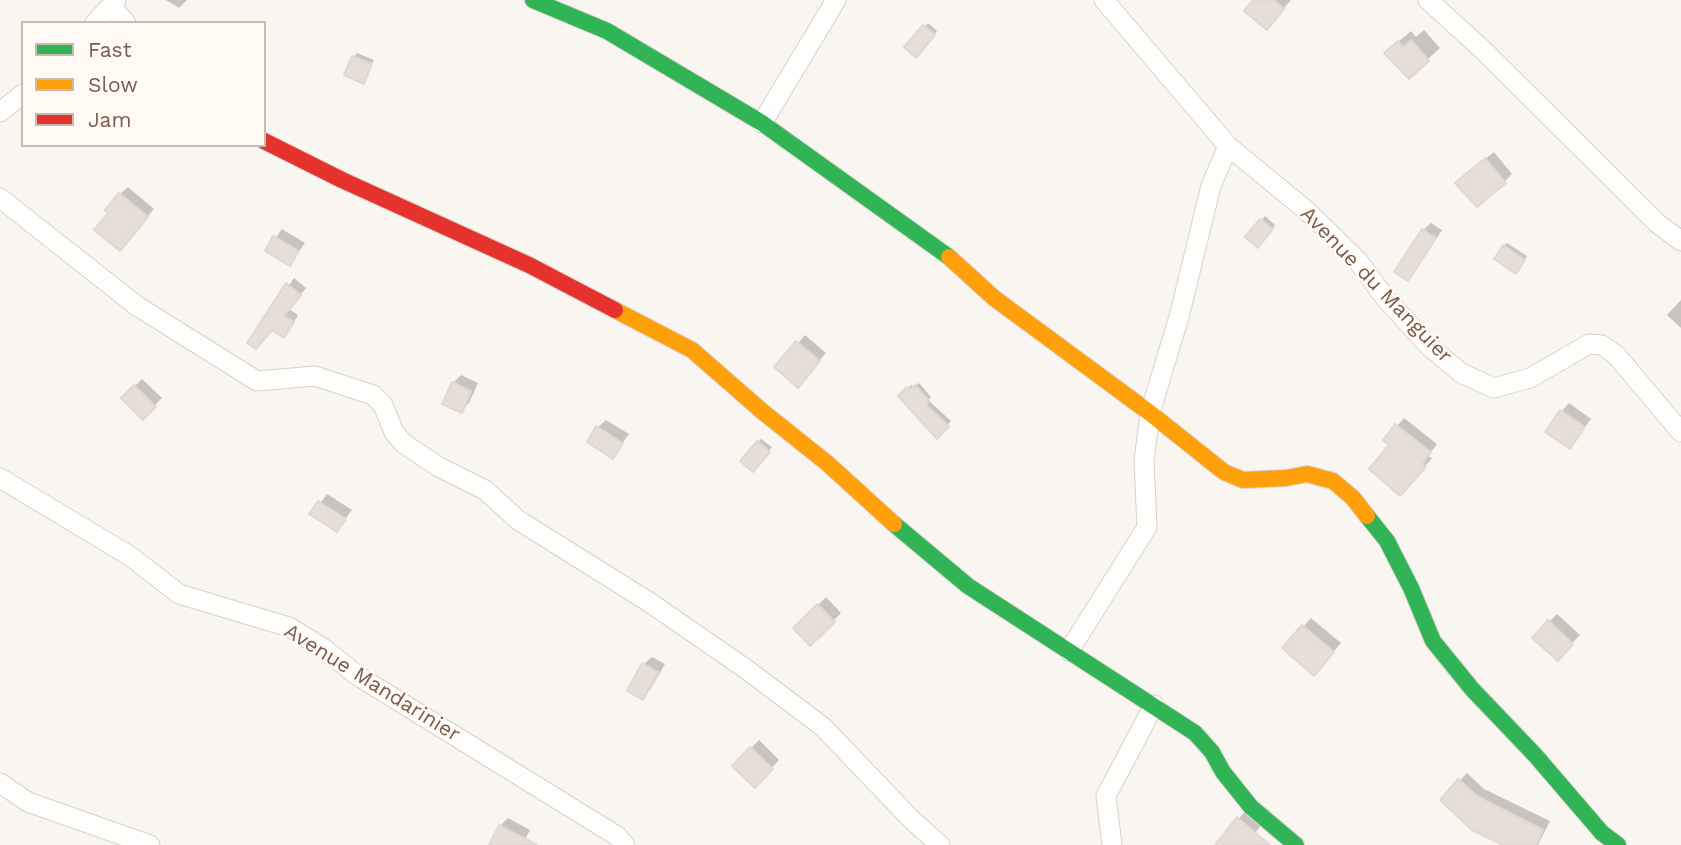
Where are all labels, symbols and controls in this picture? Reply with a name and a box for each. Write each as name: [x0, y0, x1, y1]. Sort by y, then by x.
legend: [21, 21, 266, 147]
text: Fast: [88, 37, 132, 62]
text: Slow: [88, 72, 138, 97]
text: Jam: [88, 107, 131, 132]
street label: Avenue du Manguier: [1295, 202, 1457, 368]
street label: Avenue Mandarinier: [279, 619, 465, 747]

